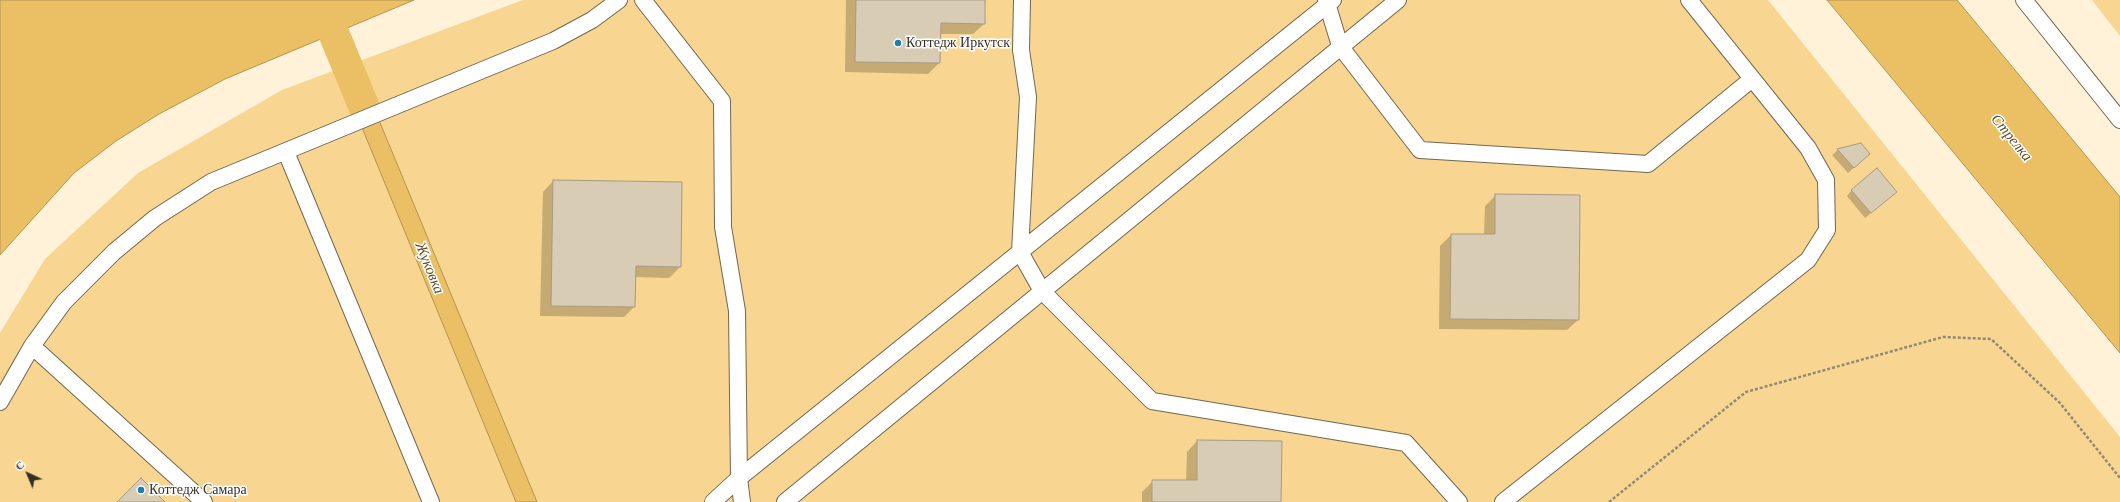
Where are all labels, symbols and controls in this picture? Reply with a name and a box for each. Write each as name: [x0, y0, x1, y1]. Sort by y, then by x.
place label: Коттедж Иркутск: [906, 35, 1010, 51]
marker: Коттедж Иркутск: [893, 38, 903, 48]
water label: Стрелка: [1987, 111, 2035, 165]
water label: Жуковка: [410, 239, 448, 297]
north arrow: [8, 454, 48, 494]
text: С: [13, 458, 27, 472]
place label: Коттедж Самара: [149, 482, 247, 498]
marker: Коттедж Самара: [136, 485, 146, 495]

